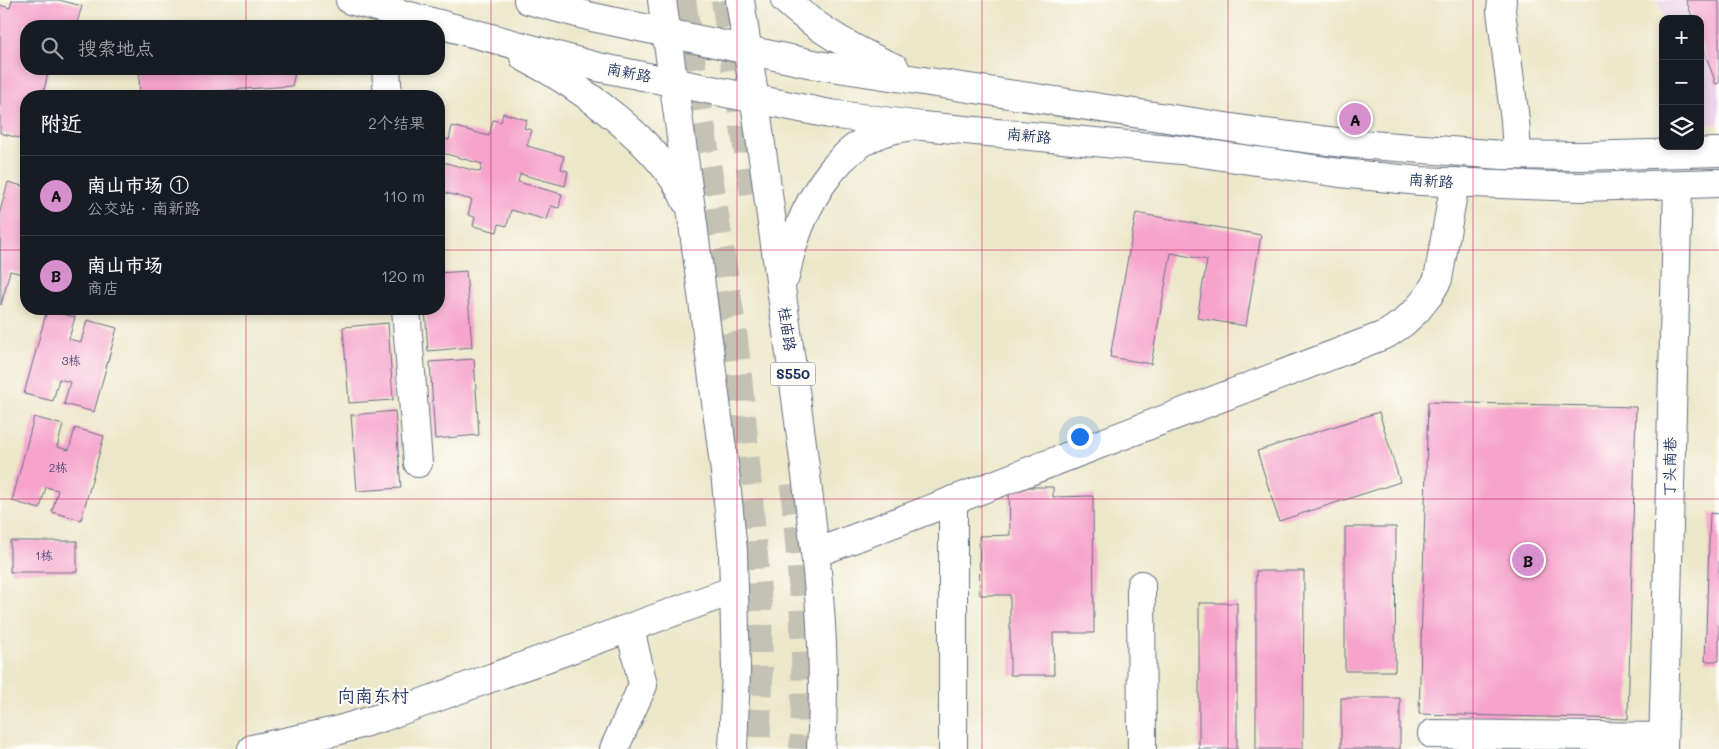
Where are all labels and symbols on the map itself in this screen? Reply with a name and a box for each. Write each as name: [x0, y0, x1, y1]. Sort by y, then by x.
street label: 南新路: [605, 58, 653, 86]
pin: A: [1339, 100, 1371, 138]
street label: 南新路: [1006, 123, 1052, 147]
street label: 南新路: [1408, 168, 1454, 192]
street label: 桂庙路: [775, 305, 801, 353]
house number: 3栋: [61, 352, 81, 368]
road number: S550: [770, 362, 816, 386]
your location: [1067, 424, 1093, 450]
street label: 丁头南巷: [1658, 437, 1680, 497]
house number: 2栋: [49, 459, 67, 475]
pin: B: [1512, 541, 1544, 579]
house number: 1栋: [35, 547, 53, 563]
district label: 向南东村: [337, 683, 409, 707]

